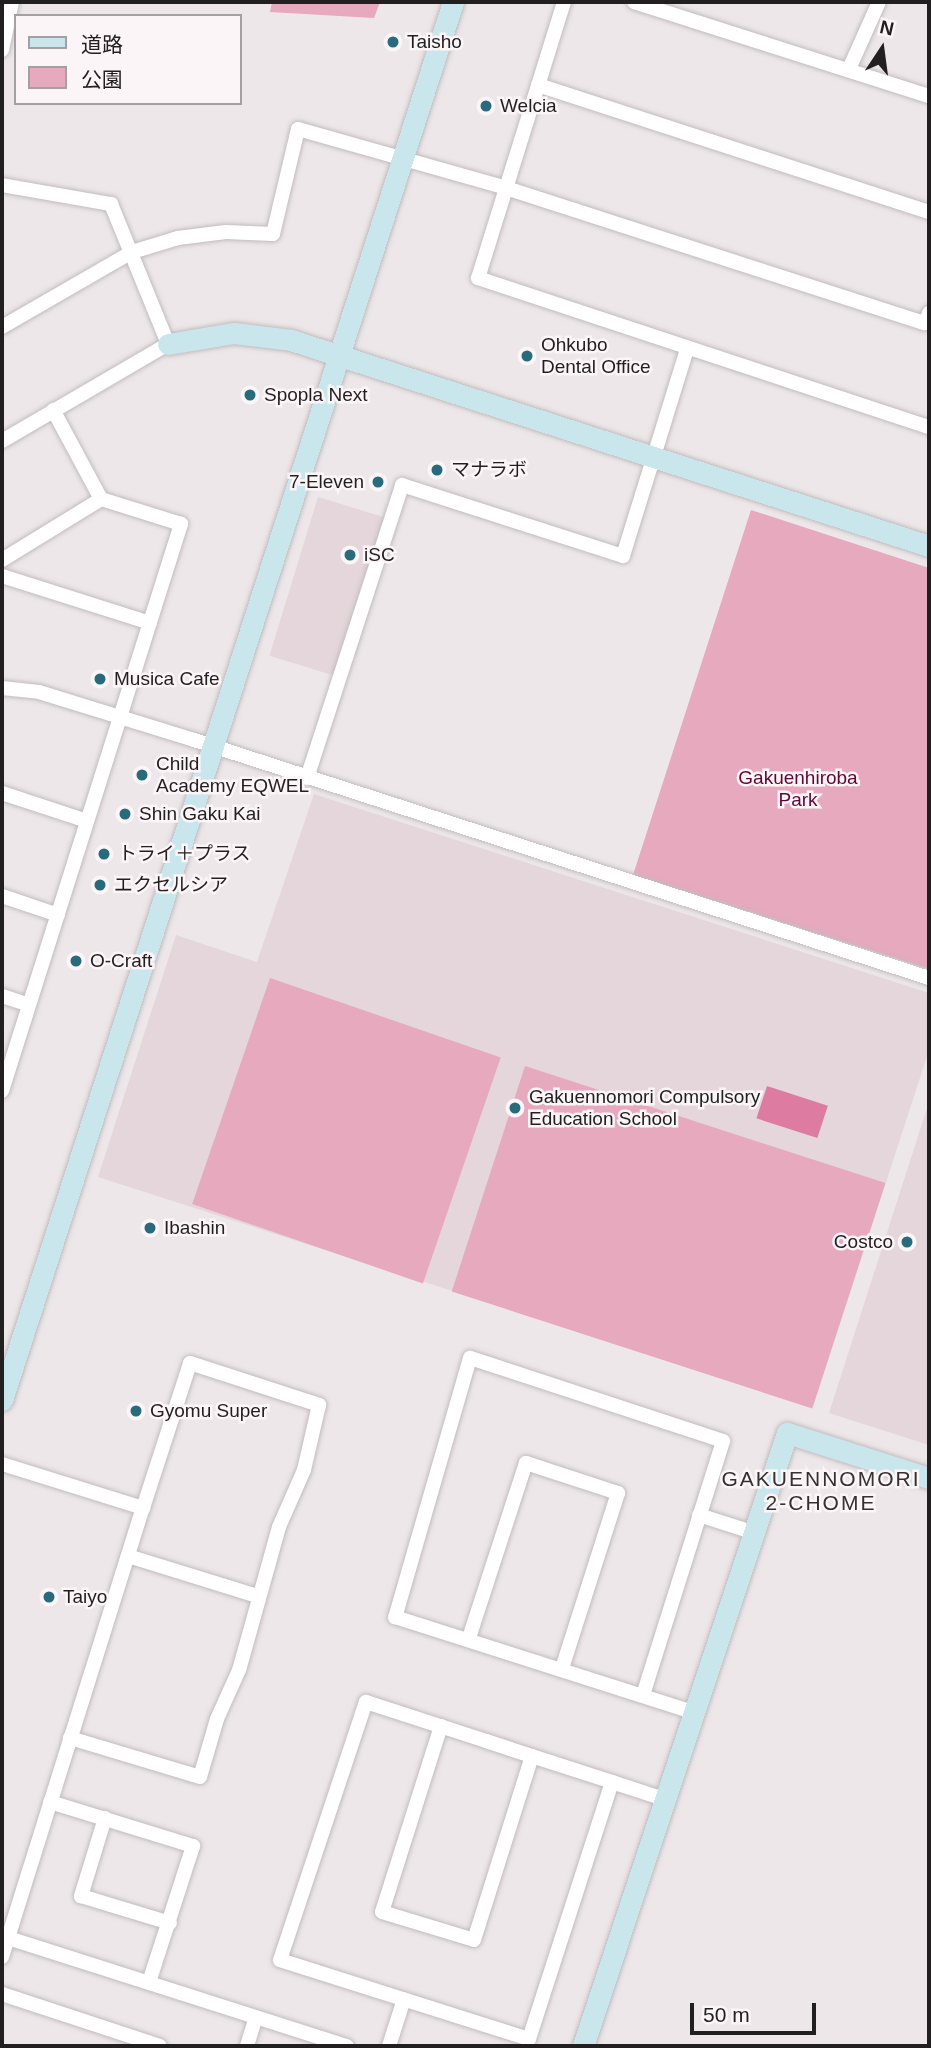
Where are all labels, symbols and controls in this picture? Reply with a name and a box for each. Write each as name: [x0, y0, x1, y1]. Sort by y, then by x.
legend: [14, 14, 242, 105]
north arrow: [847, 14, 917, 84]
text: N: [878, 16, 896, 40]
place label: Taisho: [407, 31, 462, 53]
text: 道路: [81, 33, 123, 56]
marker: Taisho: [385, 34, 401, 50]
text: 公園: [81, 68, 123, 91]
place label: Welcia: [500, 95, 557, 117]
marker: Welcia: [478, 98, 494, 114]
place label: Ohkubo Dental Office: [541, 334, 650, 378]
marker: Ohkubo Dental Office: [519, 348, 535, 364]
place label: Spopla Next: [264, 384, 368, 406]
marker: Spopla Next: [242, 387, 258, 403]
place label: マナラボ: [451, 459, 527, 481]
marker: マナラボ: [429, 462, 445, 478]
place label: 7-Eleven: [289, 471, 364, 493]
marker: 7-Eleven: [370, 474, 386, 490]
place label: iSC: [364, 544, 395, 566]
marker: iSC: [342, 547, 358, 563]
place label: Musica Cafe: [114, 668, 220, 690]
marker: Musica Cafe: [92, 671, 108, 687]
place label: Child Academy EQWEL: [156, 753, 309, 797]
marker: Child Academy EQWEL: [134, 767, 150, 783]
park label: Gakuenhiroba Park: [738, 767, 858, 811]
place label: Shin Gaku Kai: [139, 803, 260, 825]
marker: Shin Gaku Kai: [117, 806, 133, 822]
place label: トライ＋プラス: [118, 843, 251, 865]
marker: トライ＋プラス: [96, 846, 112, 862]
place label: エクセルシア: [114, 874, 228, 896]
marker: エクセルシア: [92, 877, 108, 893]
place label: O-Craft: [90, 950, 152, 972]
marker: O-Craft: [68, 953, 84, 969]
place label: Gakuennomori Compulsory Education School: [529, 1086, 760, 1130]
marker: Gakuennomori Compulsory Education School: [507, 1100, 523, 1116]
place label: Ibashin: [164, 1217, 225, 1239]
marker: Ibashin: [142, 1220, 158, 1236]
place label: Costco: [834, 1231, 893, 1253]
marker: Costco: [899, 1234, 915, 1250]
place label: Gyomu Super: [150, 1400, 267, 1422]
marker: Gyomu Super: [128, 1403, 144, 1419]
district label: GAKUENNOMORI 2-CHOME: [723, 1466, 919, 1516]
place label: Taiyo: [63, 1586, 107, 1608]
marker: Taiyo: [41, 1589, 57, 1605]
scale bar: [693, 1988, 819, 2032]
text: 50 m: [703, 2003, 750, 2026]

